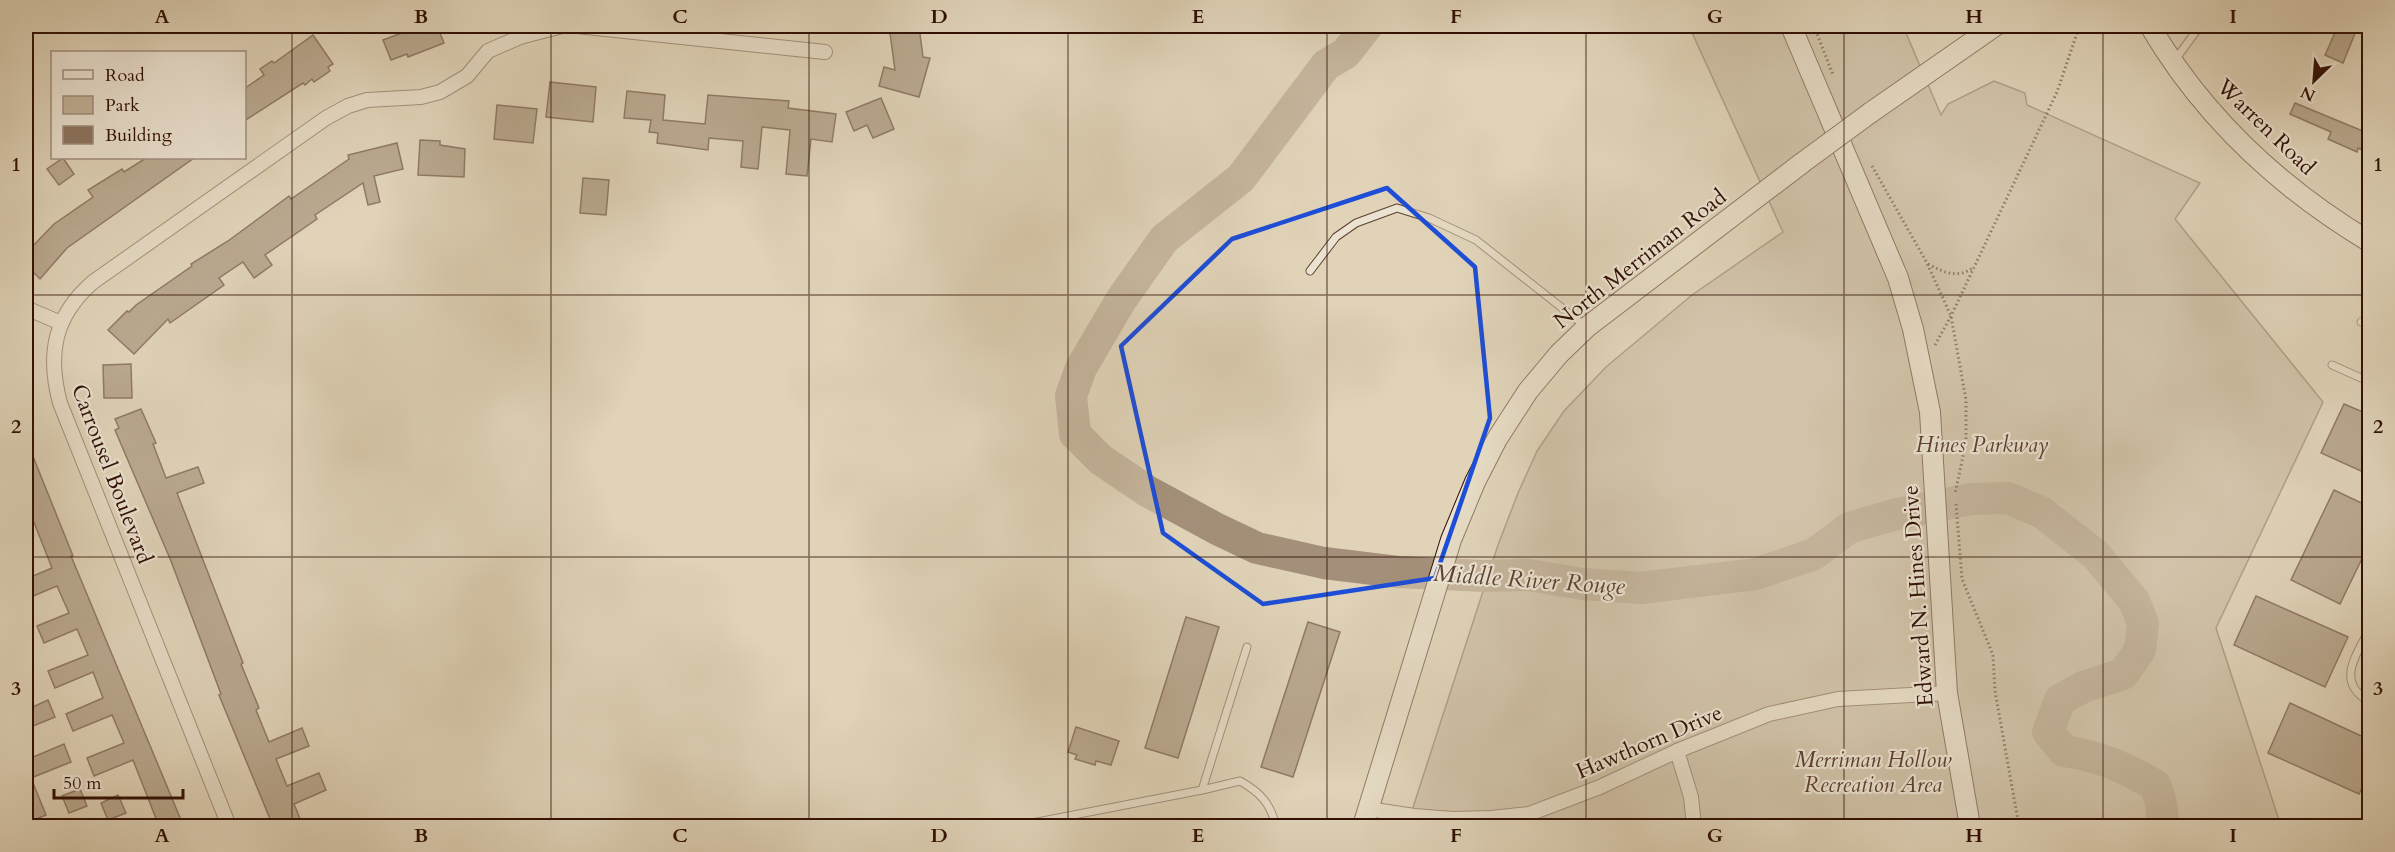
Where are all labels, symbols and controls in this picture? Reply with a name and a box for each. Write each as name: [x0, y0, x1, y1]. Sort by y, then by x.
text: A: [154, 3, 170, 30]
text: B: [414, 3, 428, 30]
text: C: [672, 3, 688, 30]
text: D: [930, 3, 948, 30]
text: E: [1192, 3, 1204, 30]
text: F: [1450, 3, 1462, 30]
text: G: [1707, 3, 1723, 30]
text: H: [1965, 3, 1983, 30]
text: I: [2229, 3, 2237, 30]
legend: [51, 51, 246, 159]
north arrow: [2284, 51, 2344, 111]
text: Road: [105, 63, 145, 88]
street label: Warren Road: [2209, 72, 2322, 182]
text: N: [2297, 81, 2319, 107]
text: Park: [105, 93, 140, 118]
text: Building: [105, 123, 173, 148]
text: 1: [11, 151, 21, 178]
text: 1: [2373, 151, 2383, 178]
street label: North Merriman Road: [1547, 182, 1733, 336]
street label: Carrousel Boulevard: [64, 380, 160, 568]
text: 2: [11, 413, 21, 440]
text: 2: [2373, 413, 2383, 440]
park label: Hines Parkway: [1916, 430, 2049, 460]
street label: Edward N. Hines Drive: [1895, 484, 1941, 708]
water label: Middle River Rouge: [1432, 557, 1627, 603]
text: 3: [11, 675, 21, 702]
text: 3: [2373, 675, 2383, 702]
street label: Hawthorn Drive: [1571, 698, 1727, 786]
park label: Merriman Hollow Recreation Area: [1795, 745, 1952, 800]
scale bar: [54, 762, 183, 800]
text: 50 m: [63, 771, 102, 796]
text: A: [154, 822, 170, 849]
text: B: [414, 822, 428, 849]
text: C: [672, 822, 688, 849]
text: D: [930, 822, 948, 849]
text: E: [1192, 822, 1204, 849]
text: F: [1450, 822, 1462, 849]
text: G: [1707, 822, 1723, 849]
text: H: [1965, 822, 1983, 849]
text: I: [2229, 822, 2237, 849]

